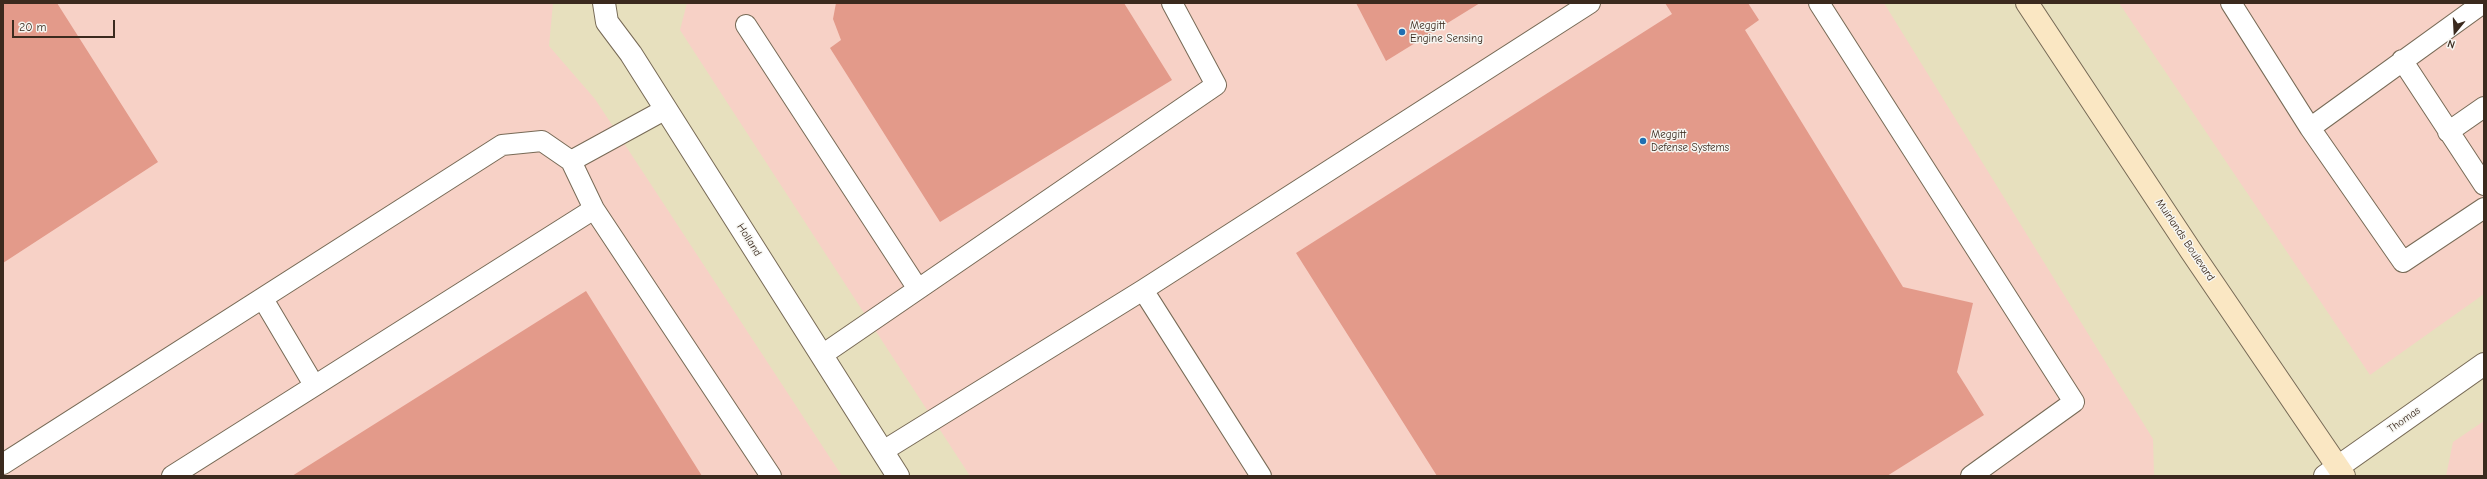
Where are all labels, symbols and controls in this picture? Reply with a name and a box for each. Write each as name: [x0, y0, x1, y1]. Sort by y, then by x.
scale bar: [14, 12, 117, 38]
north arrow: [2435, 12, 2475, 52]
place label: Meggitt Engine Sensing: [1410, 19, 1483, 45]
text: 20 m: [19, 20, 47, 34]
marker: Meggitt Engine Sensing: [1397, 27, 1407, 37]
text: N: [2446, 37, 2457, 51]
place label: Meggitt Defense Systems: [1651, 128, 1729, 154]
marker: Meggitt Defense Systems: [1638, 136, 1648, 146]
street label: Muirlands Boulevard: [2153, 196, 2217, 284]
street label: Holland: [734, 221, 764, 259]
street label: Thomas: [2385, 404, 2423, 436]

